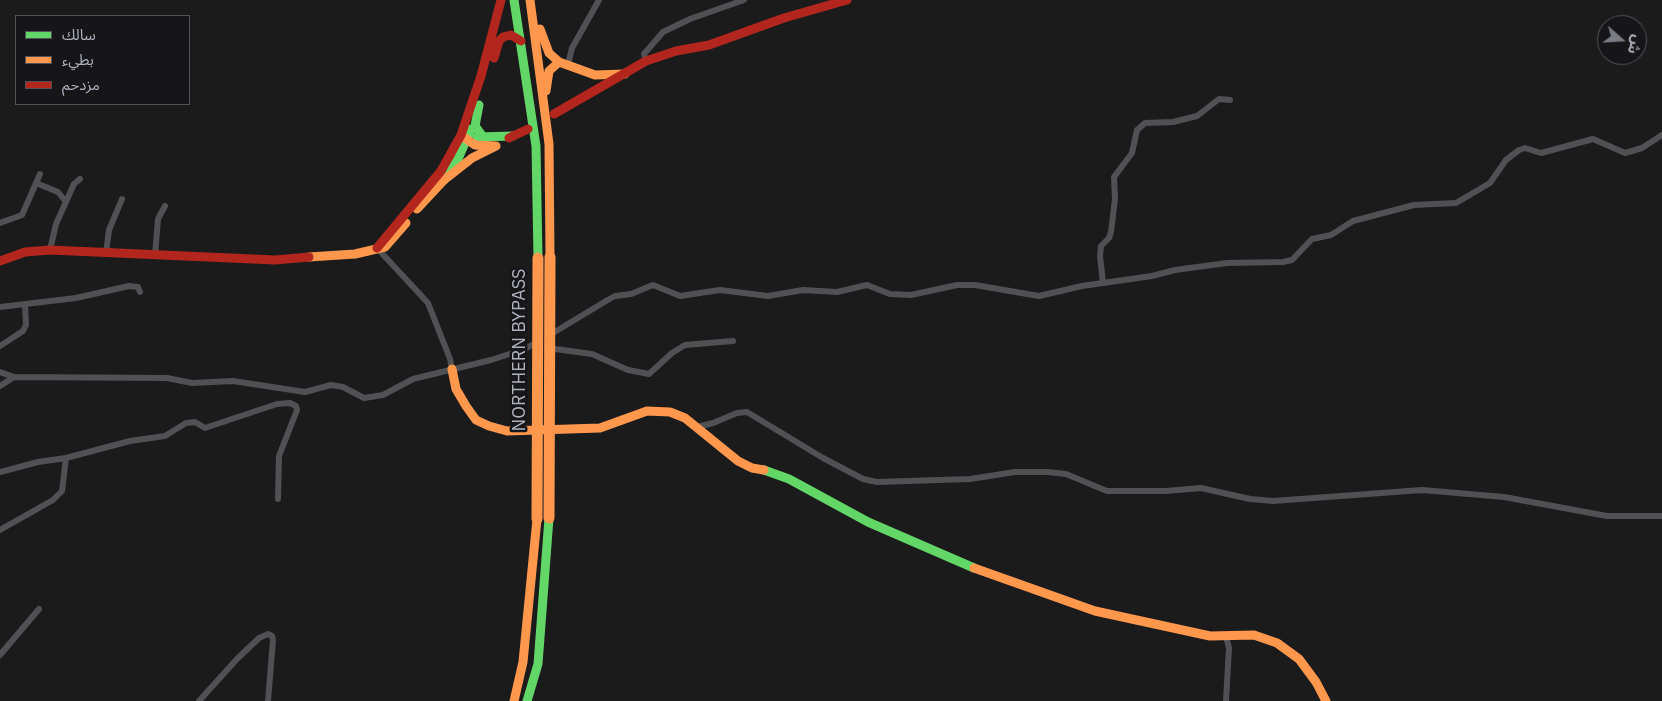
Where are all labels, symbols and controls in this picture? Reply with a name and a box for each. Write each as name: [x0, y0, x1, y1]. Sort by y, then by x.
legend: [15, 15, 190, 105]
north arrow: [1597, 15, 1647, 65]
text: سالك: [62, 25, 96, 44]
text: ش: [1624, 33, 1647, 57]
text: بطيء: [62, 50, 94, 69]
text: مزدحم: [62, 75, 100, 94]
street label: NORTHERN BYPASS: [509, 269, 531, 431]

